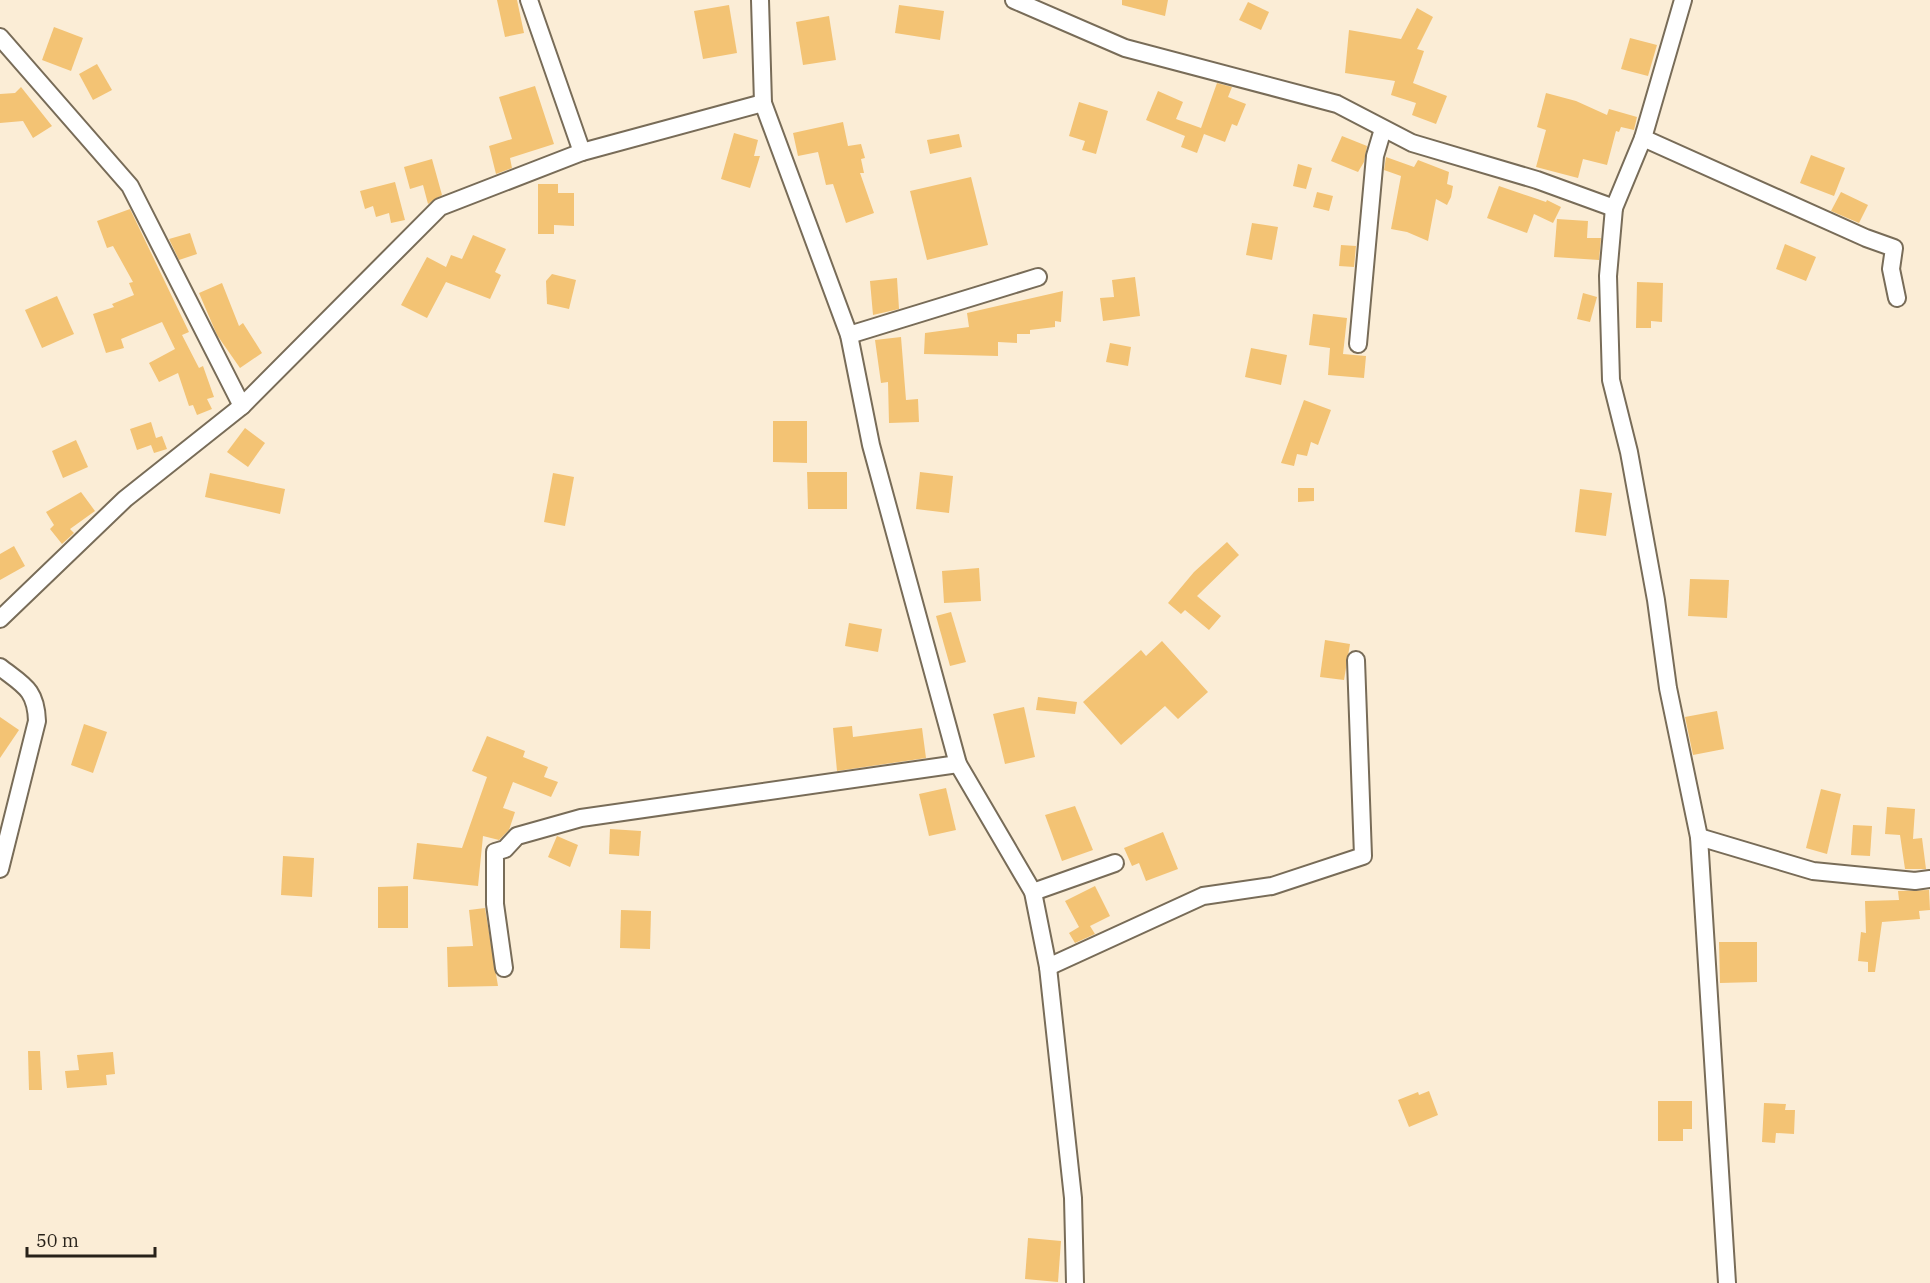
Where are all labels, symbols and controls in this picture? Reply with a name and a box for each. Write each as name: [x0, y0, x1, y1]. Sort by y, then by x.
scale bar: [27, 1220, 154, 1258]
text: 50 m: [36, 1229, 79, 1252]

